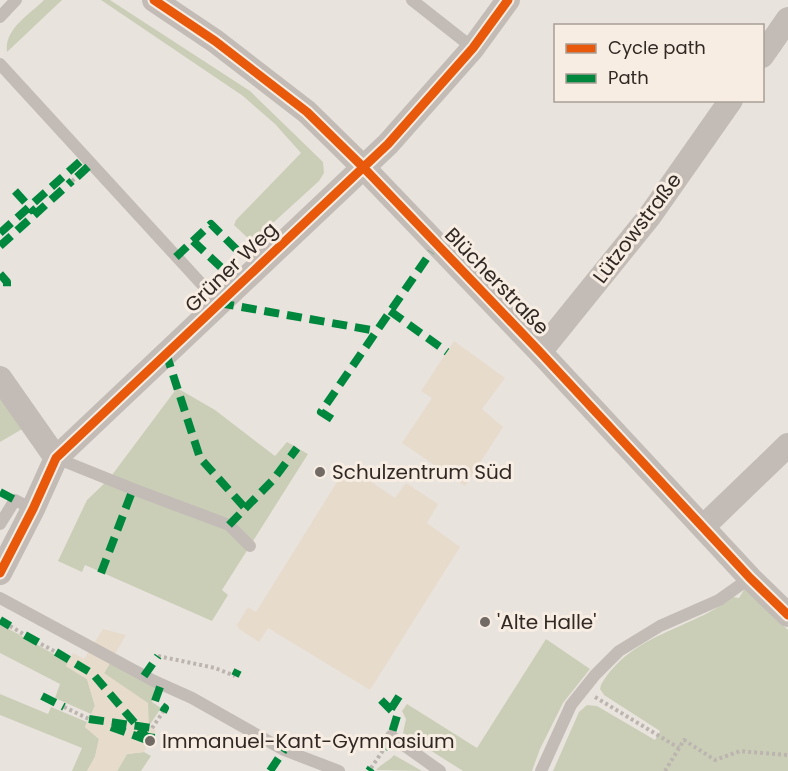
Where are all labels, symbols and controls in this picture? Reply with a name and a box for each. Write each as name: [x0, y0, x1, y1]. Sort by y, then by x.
legend: [554, 24, 764, 102]
text: Cycle path: [608, 35, 706, 60]
text: Path: [608, 65, 649, 90]
street label: Lützowstraße: [586, 167, 688, 289]
street label: Grüner Weg: [178, 216, 284, 318]
street label: Blücherstraße: [438, 221, 556, 341]
place label: Schulzentrum Süd: [332, 458, 512, 486]
marker: Schulzentrum Süd: [313, 465, 327, 479]
place label: 'Alte Halle': [497, 608, 596, 636]
marker: 'Alte Halle': [478, 615, 492, 629]
place label: Immanuel-Kant-Gymnasium: [162, 727, 455, 755]
marker: Immanuel-Kant-Gymnasium: [143, 734, 157, 748]

